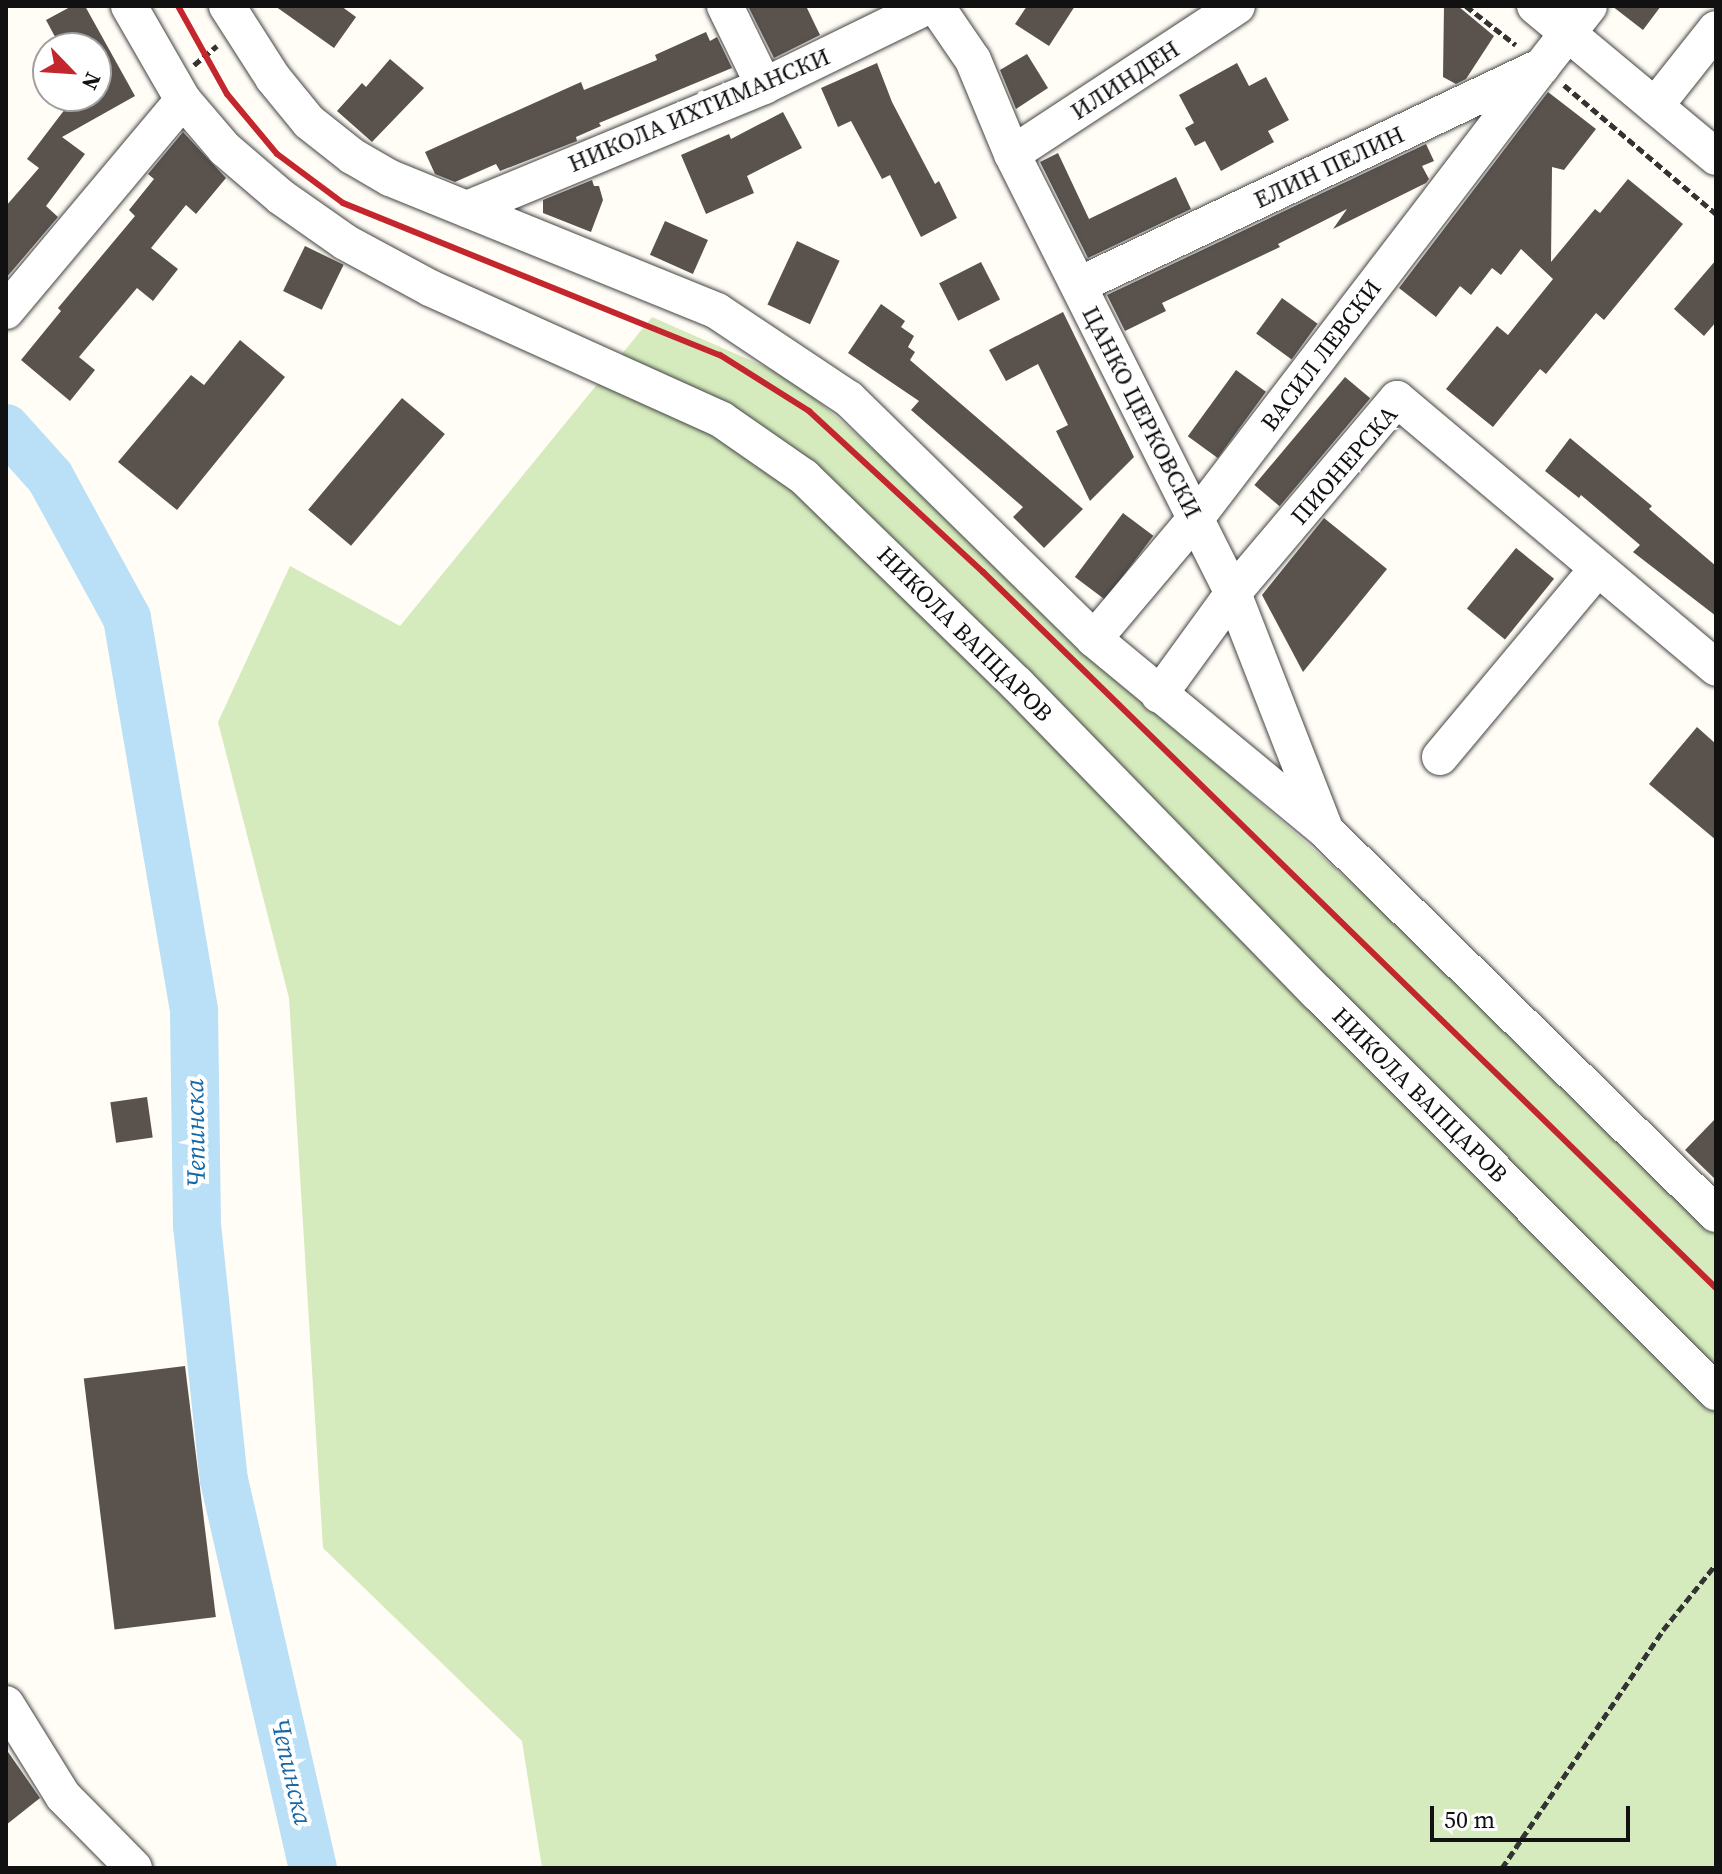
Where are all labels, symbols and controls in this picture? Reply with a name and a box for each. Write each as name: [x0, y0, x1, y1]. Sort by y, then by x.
north arrow: [32, 32, 112, 112]
street label: ИЛИНДЕН: [1065, 34, 1185, 126]
street label: НИКОЛА ИХТИМАНСКИ: [564, 42, 834, 178]
text: N: [75, 68, 109, 95]
street label: ЕЛИН ПЕЛИН: [1249, 120, 1409, 214]
street label: ВАСИЛ ЛЕВСКИ: [1255, 274, 1387, 436]
street label: ЦАНКО ЦЕРКОВСКИ: [1076, 301, 1208, 523]
street label: ПИОНЕРСКА: [1285, 400, 1403, 530]
street label: НИКОЛА ВАПЦАРОВ: [871, 540, 1059, 728]
street label: НИКОЛА ВАПЦАРОВ: [1326, 1001, 1514, 1189]
water label: Чепинска: [179, 1079, 213, 1187]
water label: Чепинска: [264, 1716, 318, 1828]
scale bar: [1434, 1790, 1634, 1840]
text: 50 m: [1444, 1803, 1495, 1836]

